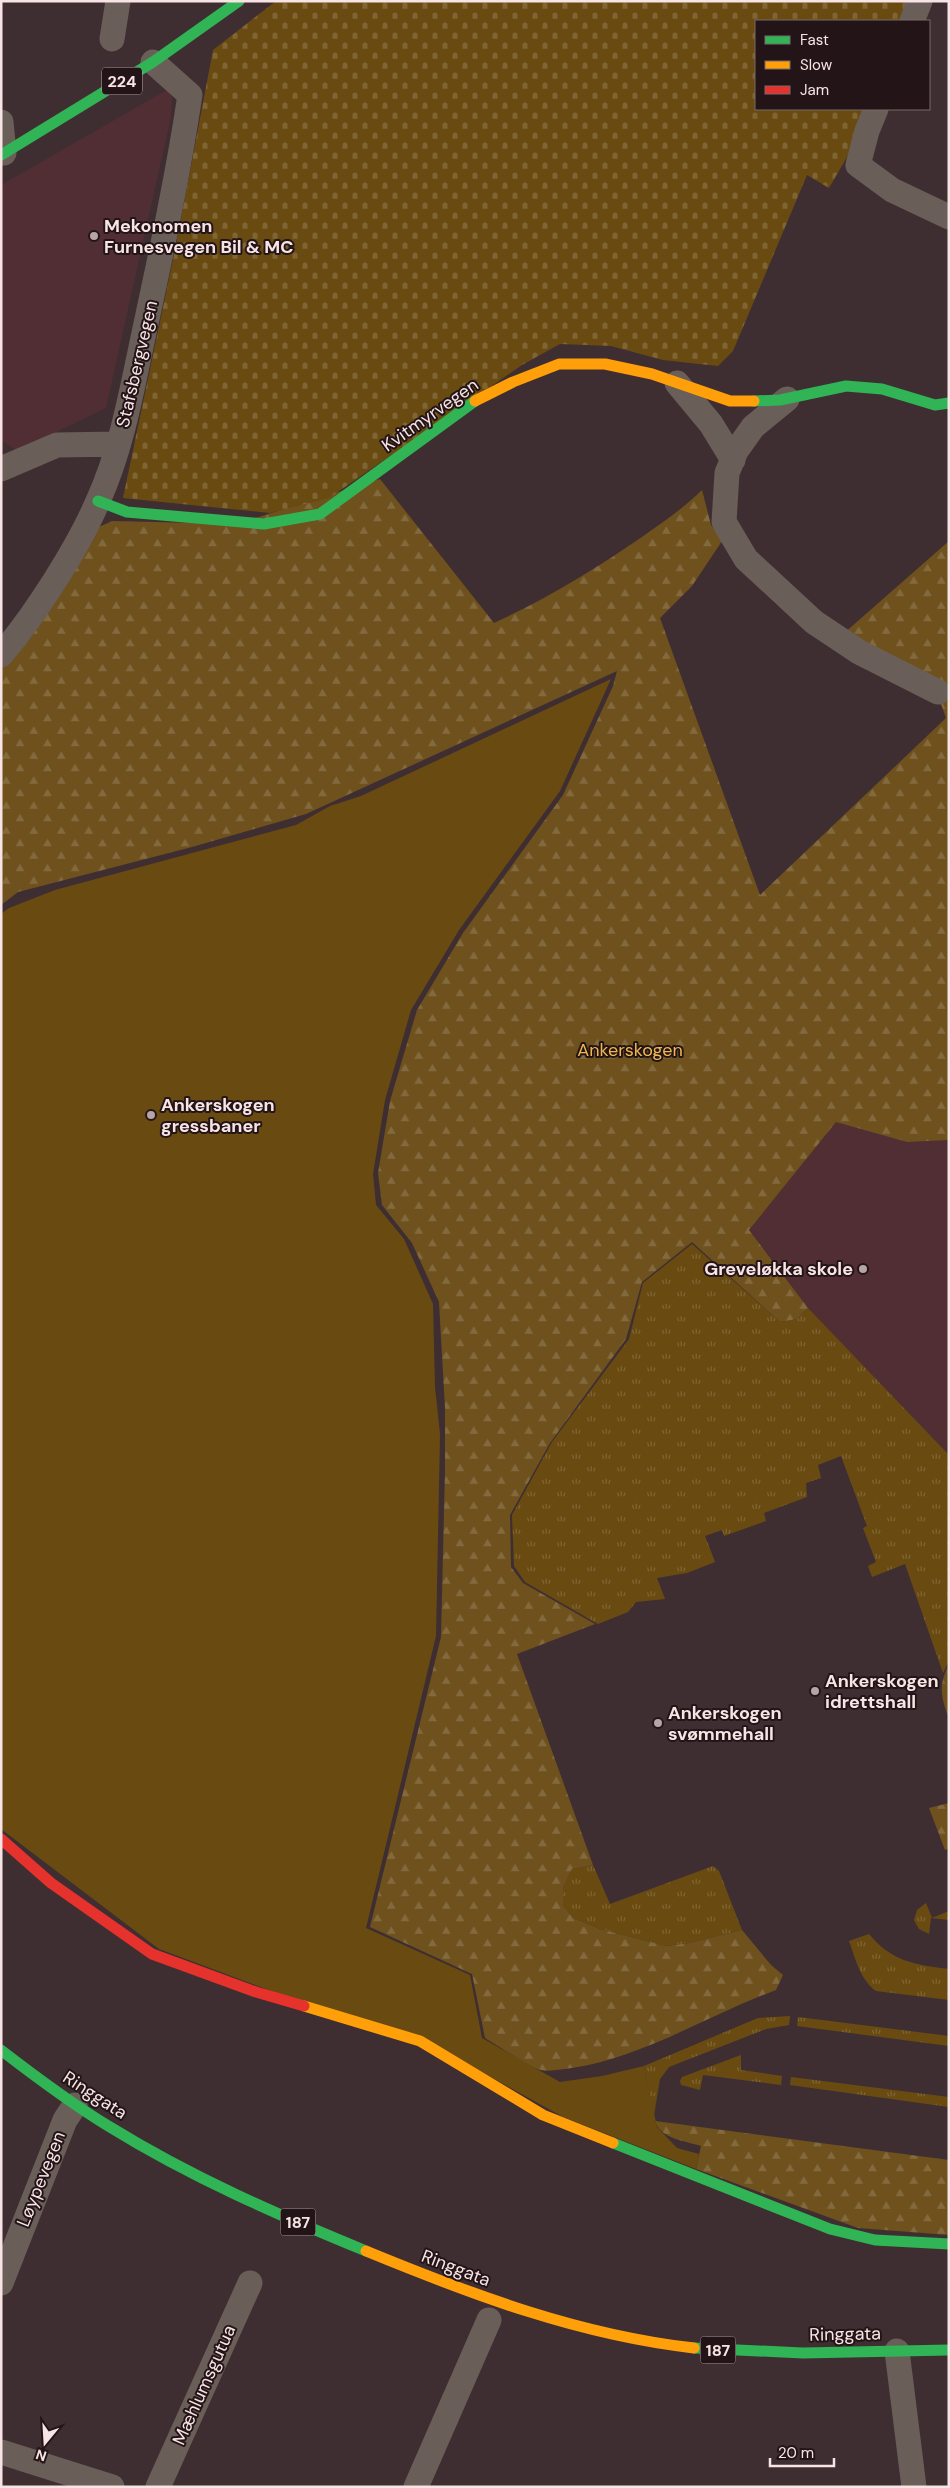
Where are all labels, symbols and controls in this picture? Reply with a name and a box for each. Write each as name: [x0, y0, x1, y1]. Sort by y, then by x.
legend: [755, 20, 930, 110]
text: Fast: [800, 30, 829, 50]
text: Slow: [800, 55, 833, 75]
road number: 224: [102, 68, 142, 94]
text: Jam: [800, 80, 829, 100]
place label: Mekonomen Furnesvegen Bil & MC: [104, 214, 293, 259]
marker: Mekonomen Furnesvegen Bil & MC: [88, 230, 100, 242]
street label: Stafsbergvegen: [111, 298, 163, 430]
street label: Kvitmyrvegen: [377, 373, 483, 457]
park label: Ankerskogen: [577, 1038, 683, 1062]
place label: Ankerskogen gressbaner: [161, 1093, 275, 1138]
marker: Ankerskogen gressbaner: [145, 1109, 157, 1121]
place label: Greveløkka skole: [704, 1257, 853, 1281]
marker: Greveløkka skole: [857, 1263, 869, 1275]
place label: Ankerskogen idrettshall: [825, 1669, 939, 1714]
marker: Ankerskogen idrettshall: [809, 1685, 821, 1697]
place label: Ankerskogen svømmehall: [668, 1701, 782, 1746]
marker: Ankerskogen svømmehall: [652, 1717, 664, 1729]
street label: Ringgata: [58, 2065, 132, 2125]
street label: Løypevegen: [11, 2128, 71, 2230]
road number: 187: [280, 2208, 316, 2236]
street label: Ringgata: [418, 2244, 494, 2292]
street label: Mæhlumsgutua: [167, 2321, 241, 2449]
street label: Ringgata: [809, 2321, 881, 2347]
road number: 187: [700, 2336, 736, 2364]
north arrow: [20, 2418, 70, 2468]
scale bar: [770, 2436, 834, 2468]
text: 20 m: [778, 2443, 814, 2463]
text: N: [33, 2445, 49, 2466]

